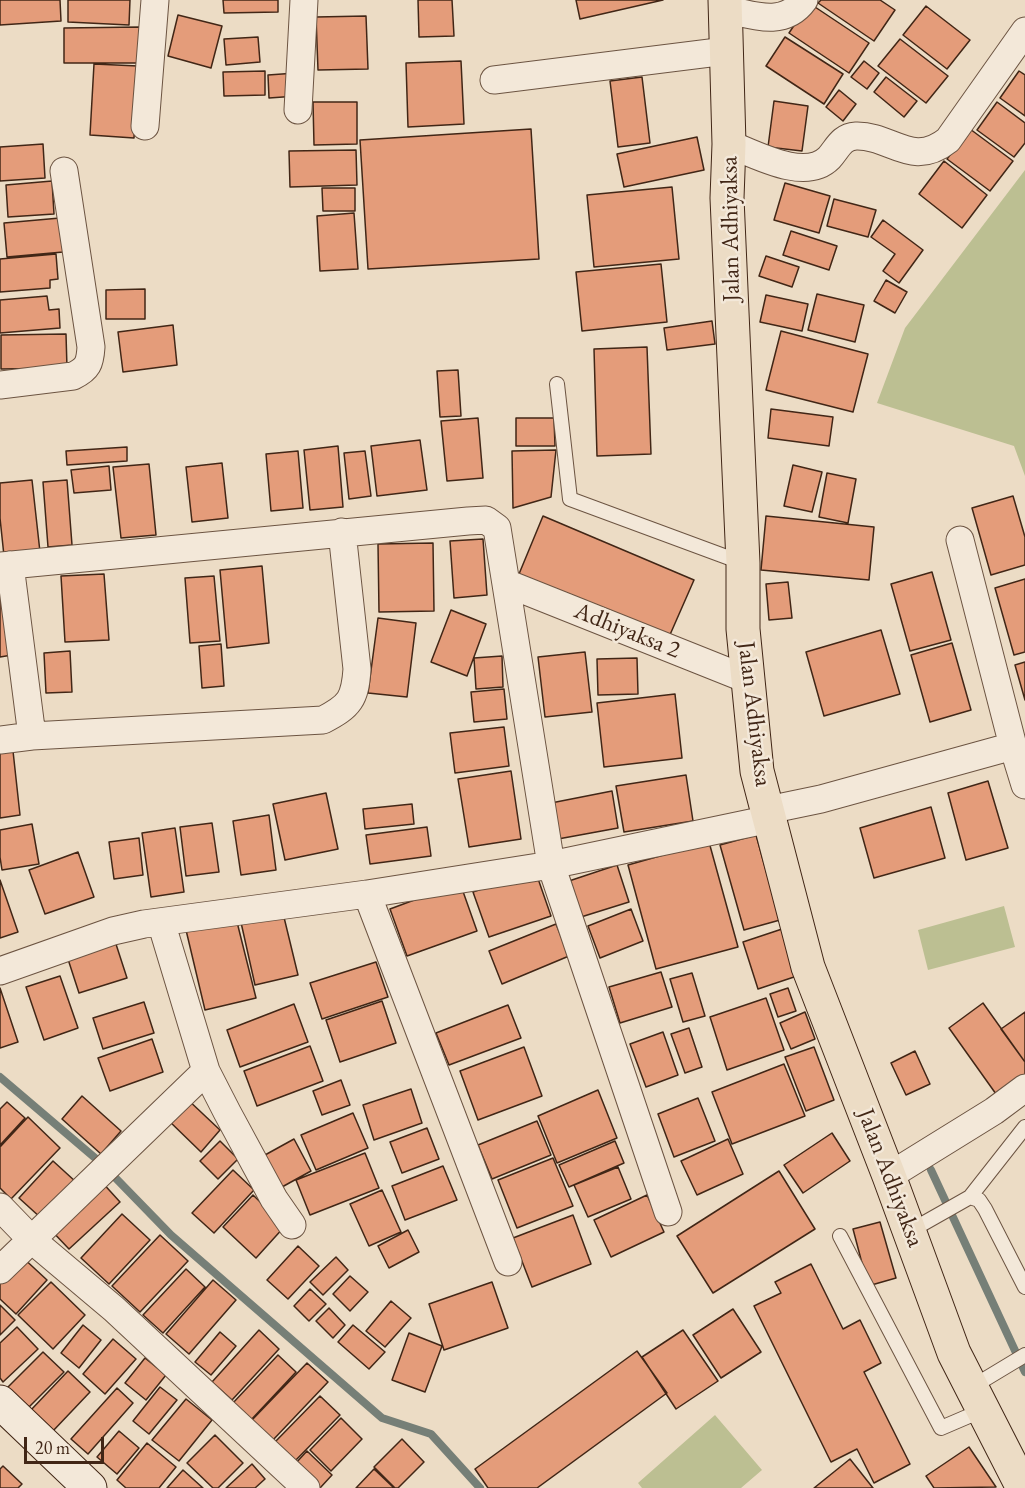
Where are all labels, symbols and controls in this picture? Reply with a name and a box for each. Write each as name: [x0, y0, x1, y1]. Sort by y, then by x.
street label: Jalan Adhiyaksa: [715, 156, 747, 302]
street label: Adhiyaksa 2: [570, 597, 684, 665]
street label: Jalan Adhiyaksa: [731, 640, 777, 788]
street label: Jalan Adhiyaksa: [850, 1105, 930, 1251]
scale bar: [27, 1425, 106, 1463]
text: 20 m: [35, 1436, 70, 1459]

